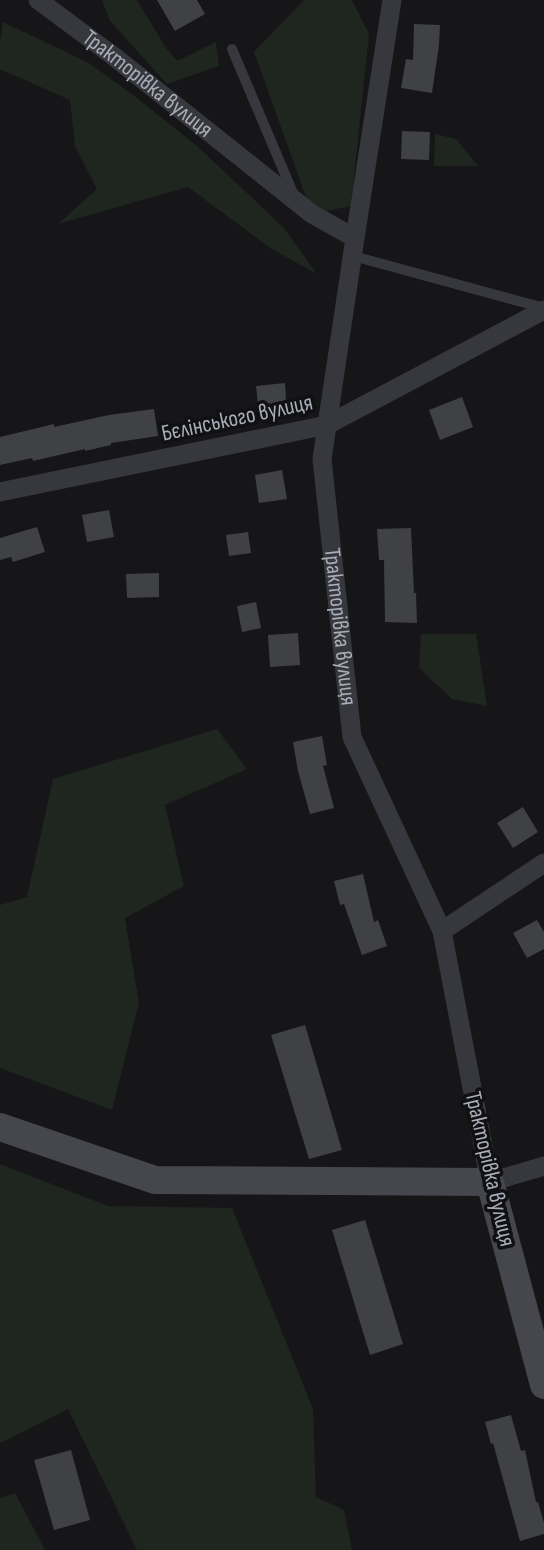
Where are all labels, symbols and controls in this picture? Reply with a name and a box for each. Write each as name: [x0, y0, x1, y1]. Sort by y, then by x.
street label: Тракторівка вулиця: [77, 24, 218, 144]
street label: Бєлінського вулиця: [159, 388, 315, 448]
street label: Тракторівка вулиця: [318, 546, 362, 707]
street label: Тракторівка вулиця: [459, 1089, 521, 1249]

